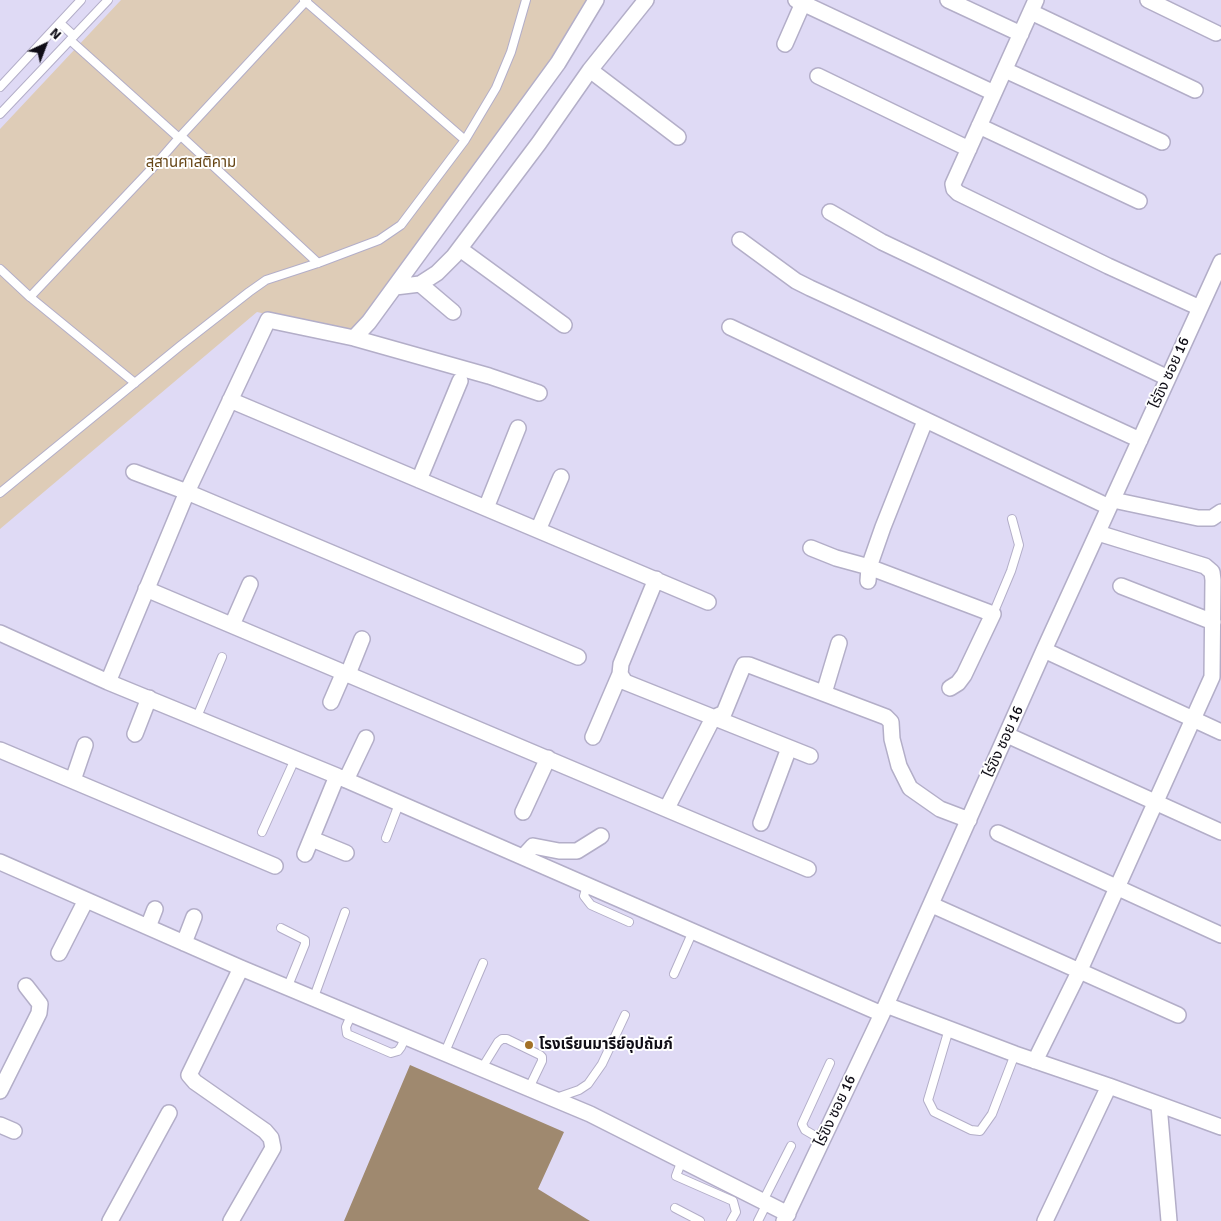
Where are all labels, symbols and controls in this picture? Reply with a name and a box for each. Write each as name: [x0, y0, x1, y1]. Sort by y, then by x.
north arrow: [20, 20, 70, 70]
text: N: [46, 24, 65, 43]
park label: สุสานศาสติคาม: [146, 154, 236, 172]
street label: ไร่ขิง ซอย 16: [1146, 334, 1194, 412]
street label: ไร่ขิง ซอย 16: [980, 703, 1028, 781]
place label: โรงเรียนมารีย์อุปถัมภ์: [539, 1036, 673, 1054]
marker: โรงเรียนมารีย์อุปถัมภ์: [523, 1039, 535, 1051]
street label: ไร่ขิง ซอย 16: [812, 1072, 860, 1150]

